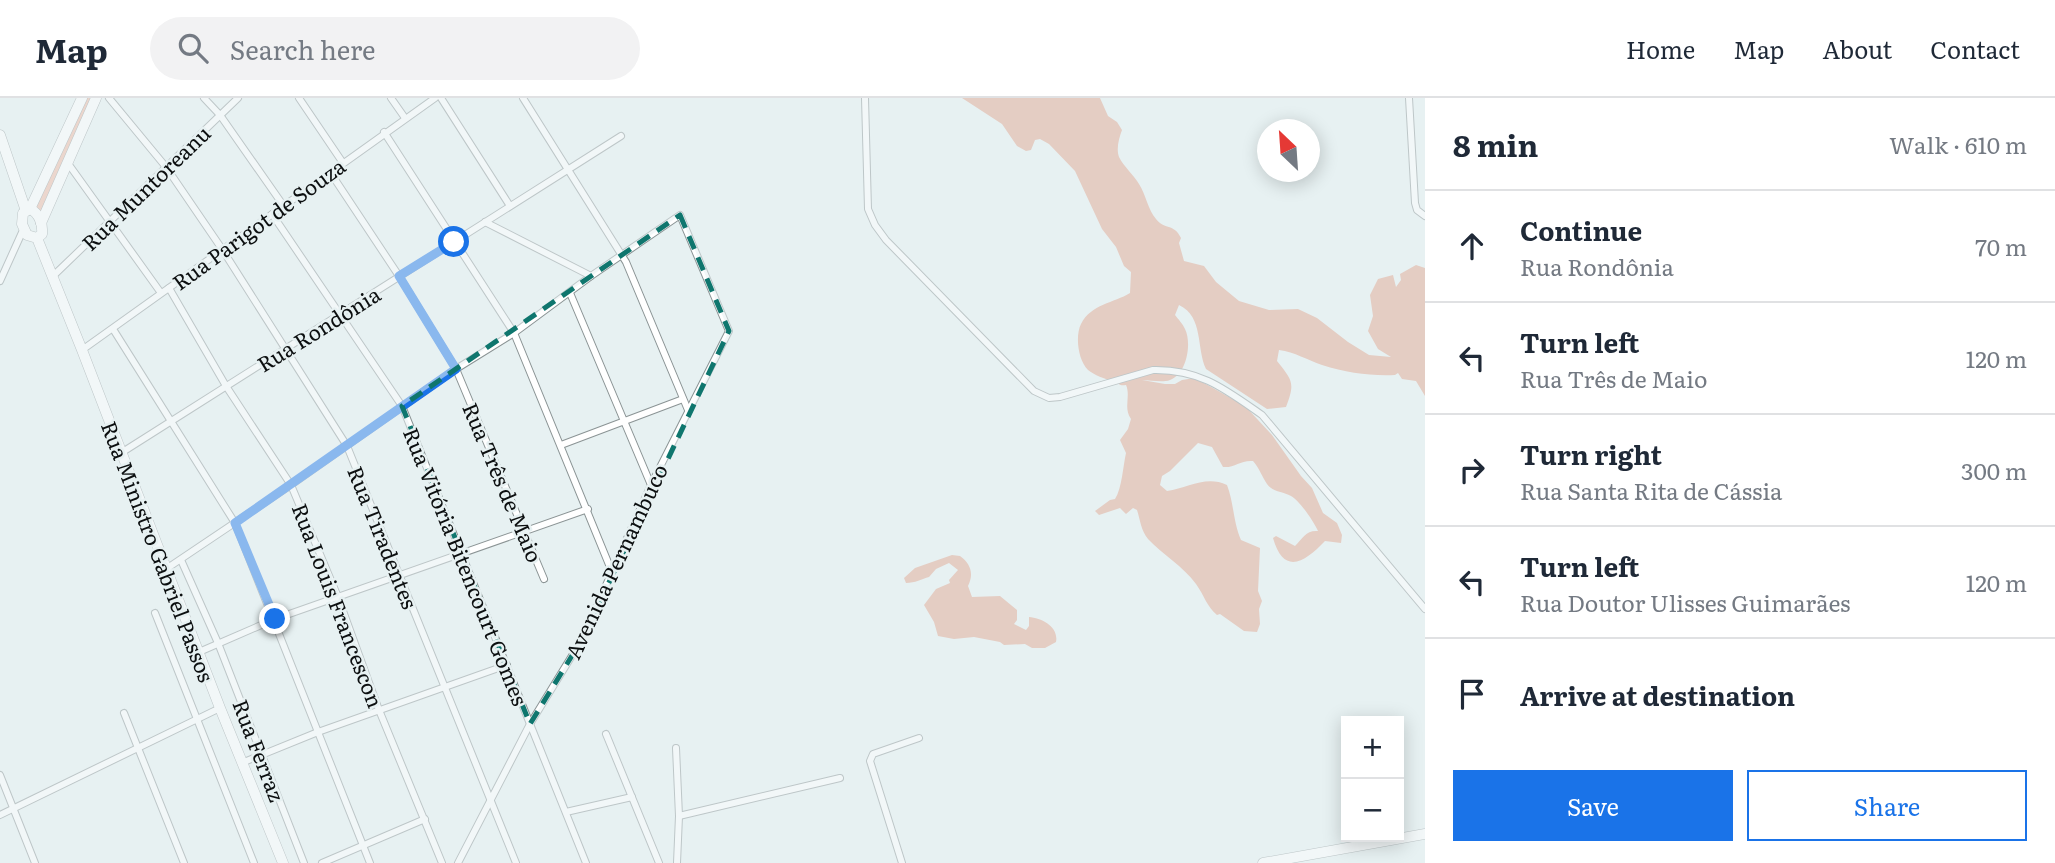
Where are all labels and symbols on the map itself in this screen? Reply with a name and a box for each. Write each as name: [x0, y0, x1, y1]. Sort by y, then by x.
street label: Rua Muntoreanu: [74, 117, 216, 257]
north arrow: [1257, 119, 1320, 182]
street label: Rua Parigot de Souza: [165, 149, 351, 296]
route start: [438, 226, 469, 257]
street label: Rua Rondônia: [250, 277, 386, 378]
street label: Rua Três de Maio: [456, 397, 552, 567]
street label: Rua Ministro Gabriel Passos: [95, 416, 223, 686]
street label: Rua Vitória Bitencourt Gomes: [397, 422, 537, 710]
street label: Avenida Pernambuco: [556, 458, 674, 664]
street label: Rua Tiradentes: [341, 461, 427, 613]
street label: Rua Louis Francescon: [286, 498, 392, 712]
route end: [259, 603, 290, 634]
street label: Rua Ferraz: [226, 694, 294, 806]

